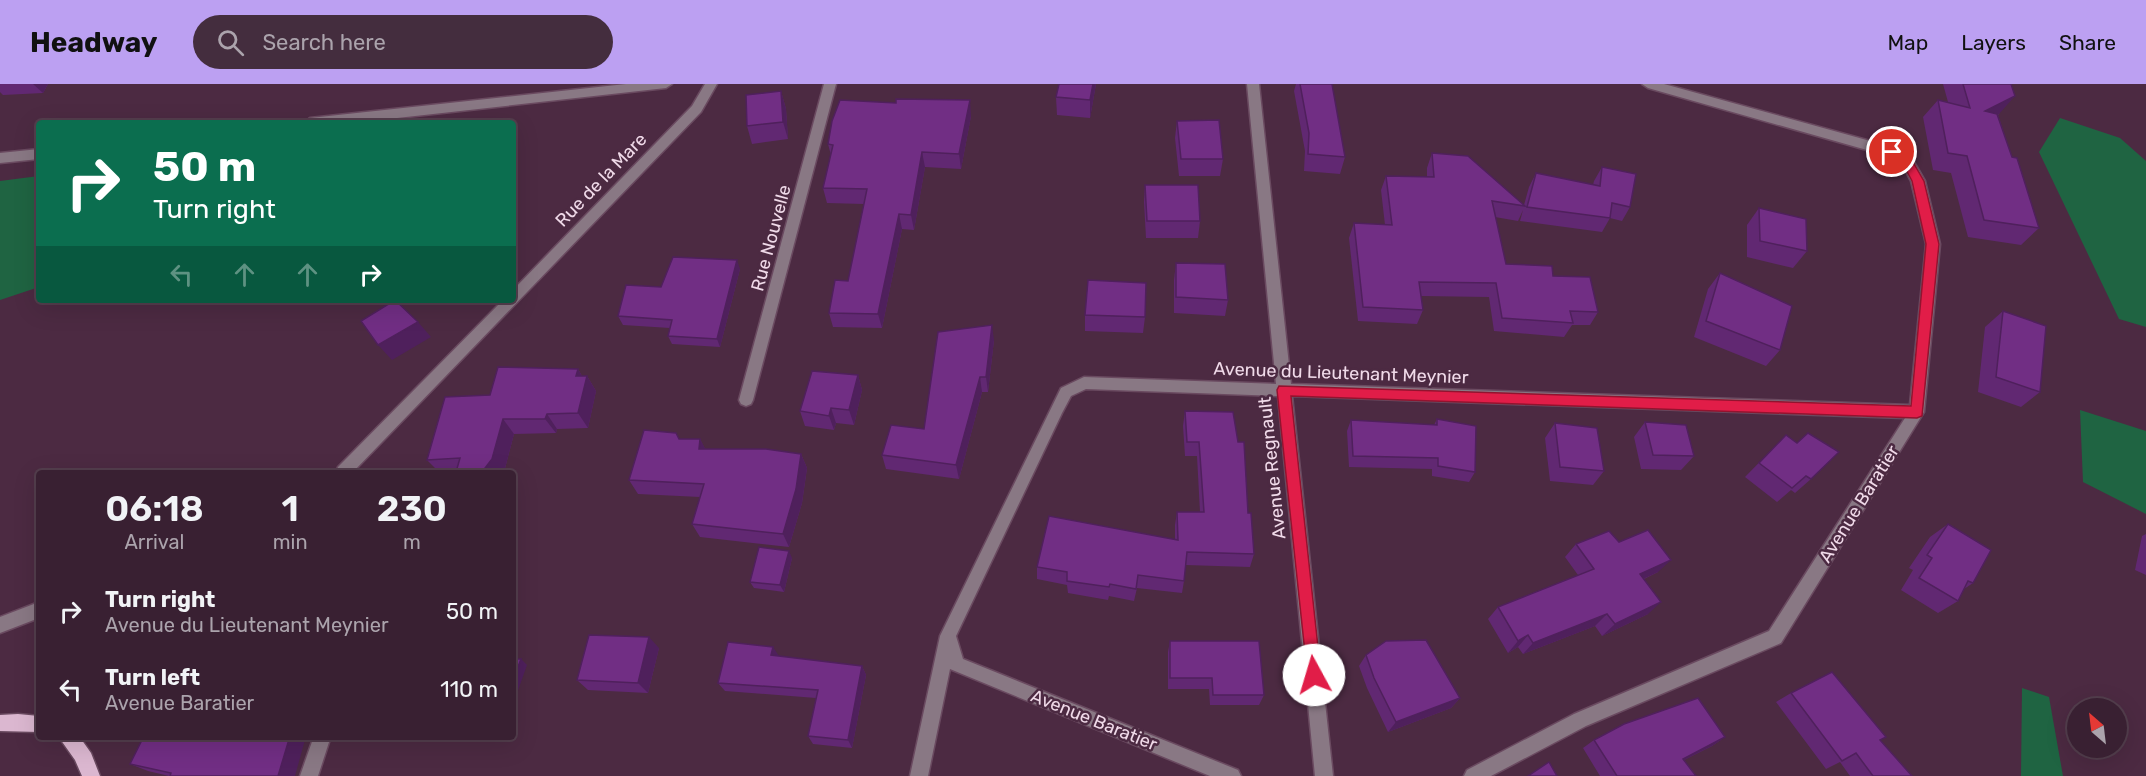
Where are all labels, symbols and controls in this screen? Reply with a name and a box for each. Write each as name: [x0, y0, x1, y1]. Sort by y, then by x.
search box: [193, 15, 613, 69]
text: Headway: [30, 26, 157, 59]
icon: search: [214, 26, 247, 59]
text: Search here: [262, 29, 386, 56]
text: Map: [1887, 30, 1928, 55]
text: Layers: [1961, 30, 2026, 55]
text: Share: [2059, 30, 2116, 55]
pin: [1866, 126, 1917, 177]
street label: Rue de la Mare: [551, 128, 651, 232]
icon: arrive: [1875, 135, 1908, 168]
text: 50 m: [153, 142, 256, 192]
icon: right: [54, 144, 132, 222]
street label: Rue Nouvelle: [746, 182, 796, 294]
text: Turn right: [153, 193, 276, 225]
icon: left: [165, 258, 198, 291]
icon: ahead: [228, 258, 261, 291]
icon: ahead: [291, 258, 324, 291]
icon: right: [354, 258, 387, 291]
street label: Avenue du Lieutenant Meynier: [1213, 358, 1469, 388]
street label: Avenue Regnault: [1254, 396, 1290, 540]
street label: Avenue Baratier: [1814, 441, 1904, 567]
text: 06:18: [105, 487, 204, 530]
text: 1: [282, 487, 299, 530]
text: 230: [377, 487, 447, 530]
text: Arrival: [124, 530, 184, 554]
text: min: [273, 530, 308, 554]
text: m: [403, 530, 421, 554]
text: Turn right: [105, 586, 215, 613]
icon: right: [54, 595, 87, 628]
text: 50 m: [446, 598, 498, 625]
text: Avenue du Lieutenant Meynier: [105, 613, 389, 637]
position arrow: [1282, 643, 1346, 707]
text: Turn left: [105, 664, 200, 691]
icon: left: [54, 673, 87, 706]
text: 110 m: [440, 676, 498, 703]
street label: Avenue Baratier: [1028, 685, 1161, 755]
text: Avenue Baratier: [105, 691, 254, 715]
north arrow: [2067, 698, 2127, 758]
map controls: [2067, 698, 2127, 758]

